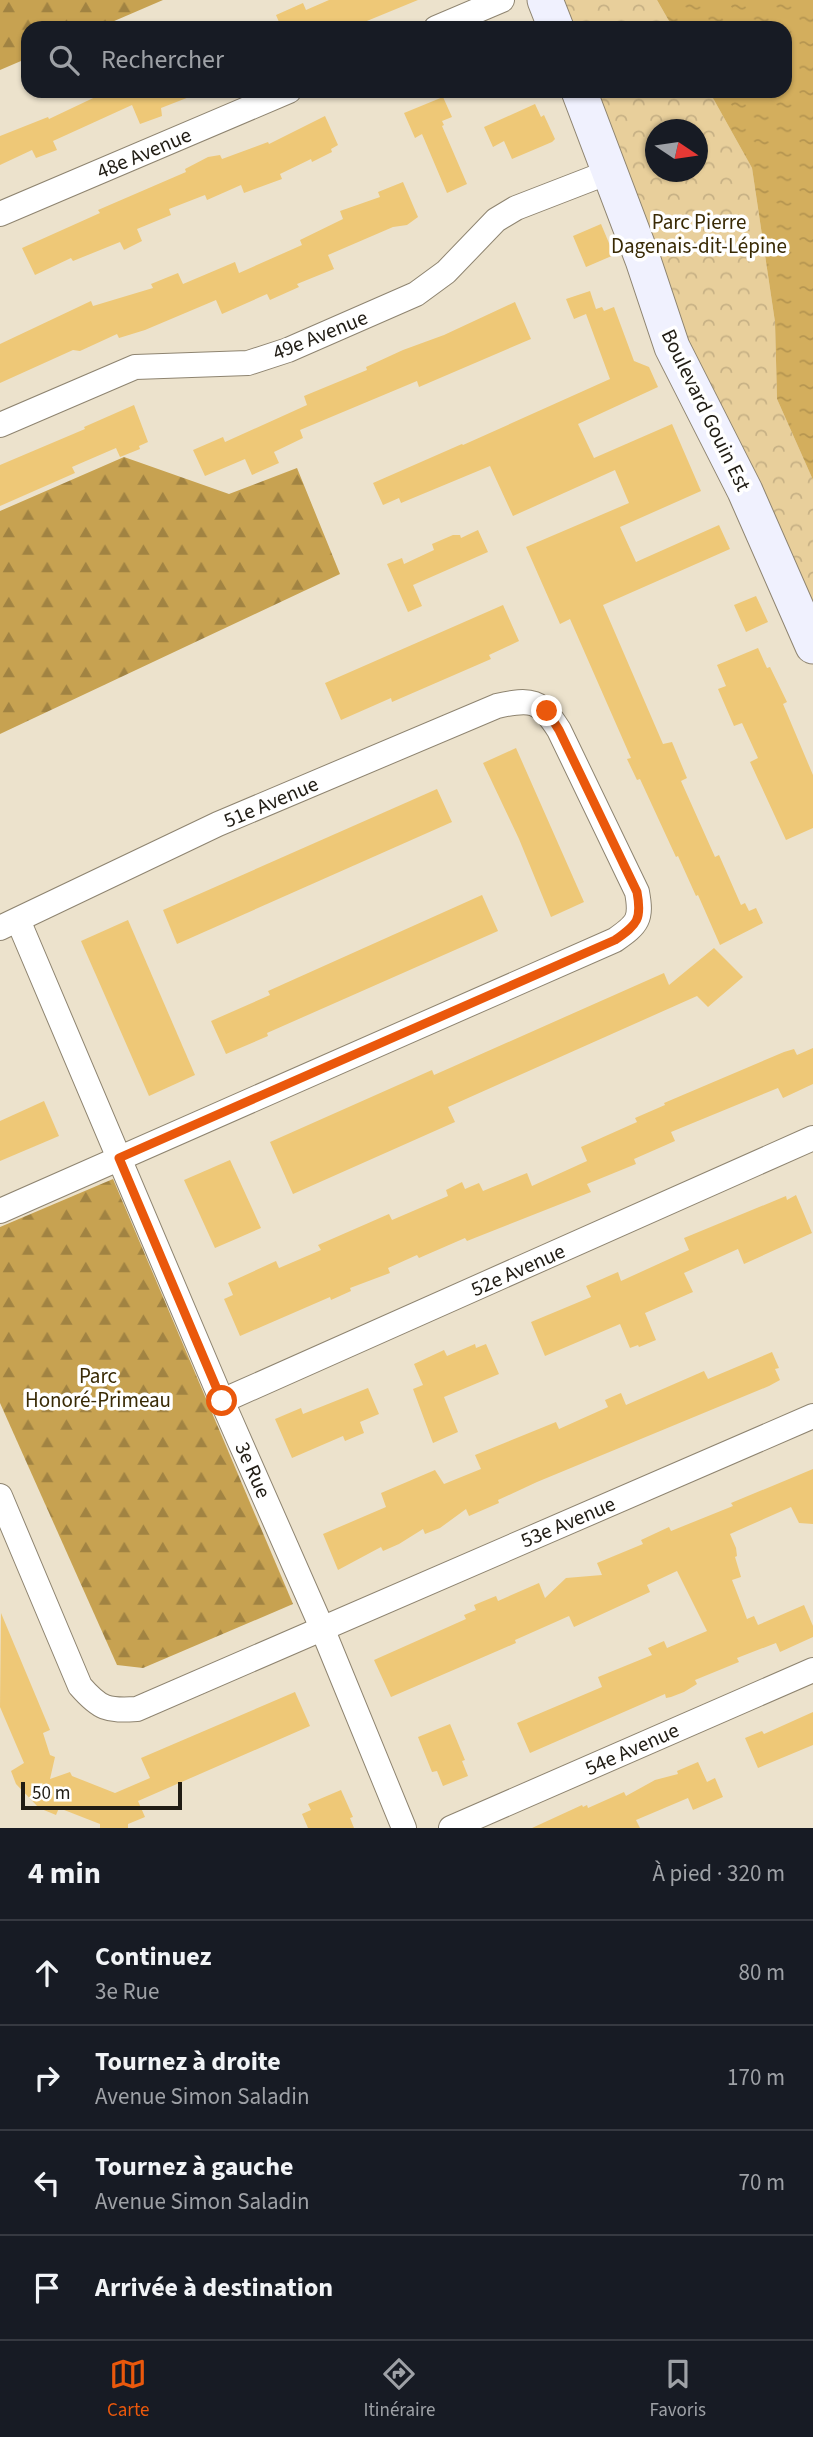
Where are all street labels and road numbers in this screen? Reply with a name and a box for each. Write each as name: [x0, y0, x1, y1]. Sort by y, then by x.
street label: 48e Avenue: [92, 120, 196, 186]
street label: 49e Avenue: [268, 302, 372, 368]
street label: Boulevard Gouin Est: [654, 324, 758, 496]
street label: 51e Avenue: [219, 769, 323, 835]
street label: 52e Avenue: [466, 1236, 570, 1304]
street label: 3e Rue: [227, 1437, 279, 1503]
street label: 53e Avenue: [516, 1489, 620, 1555]
street label: 54e Avenue: [580, 1715, 684, 1783]

